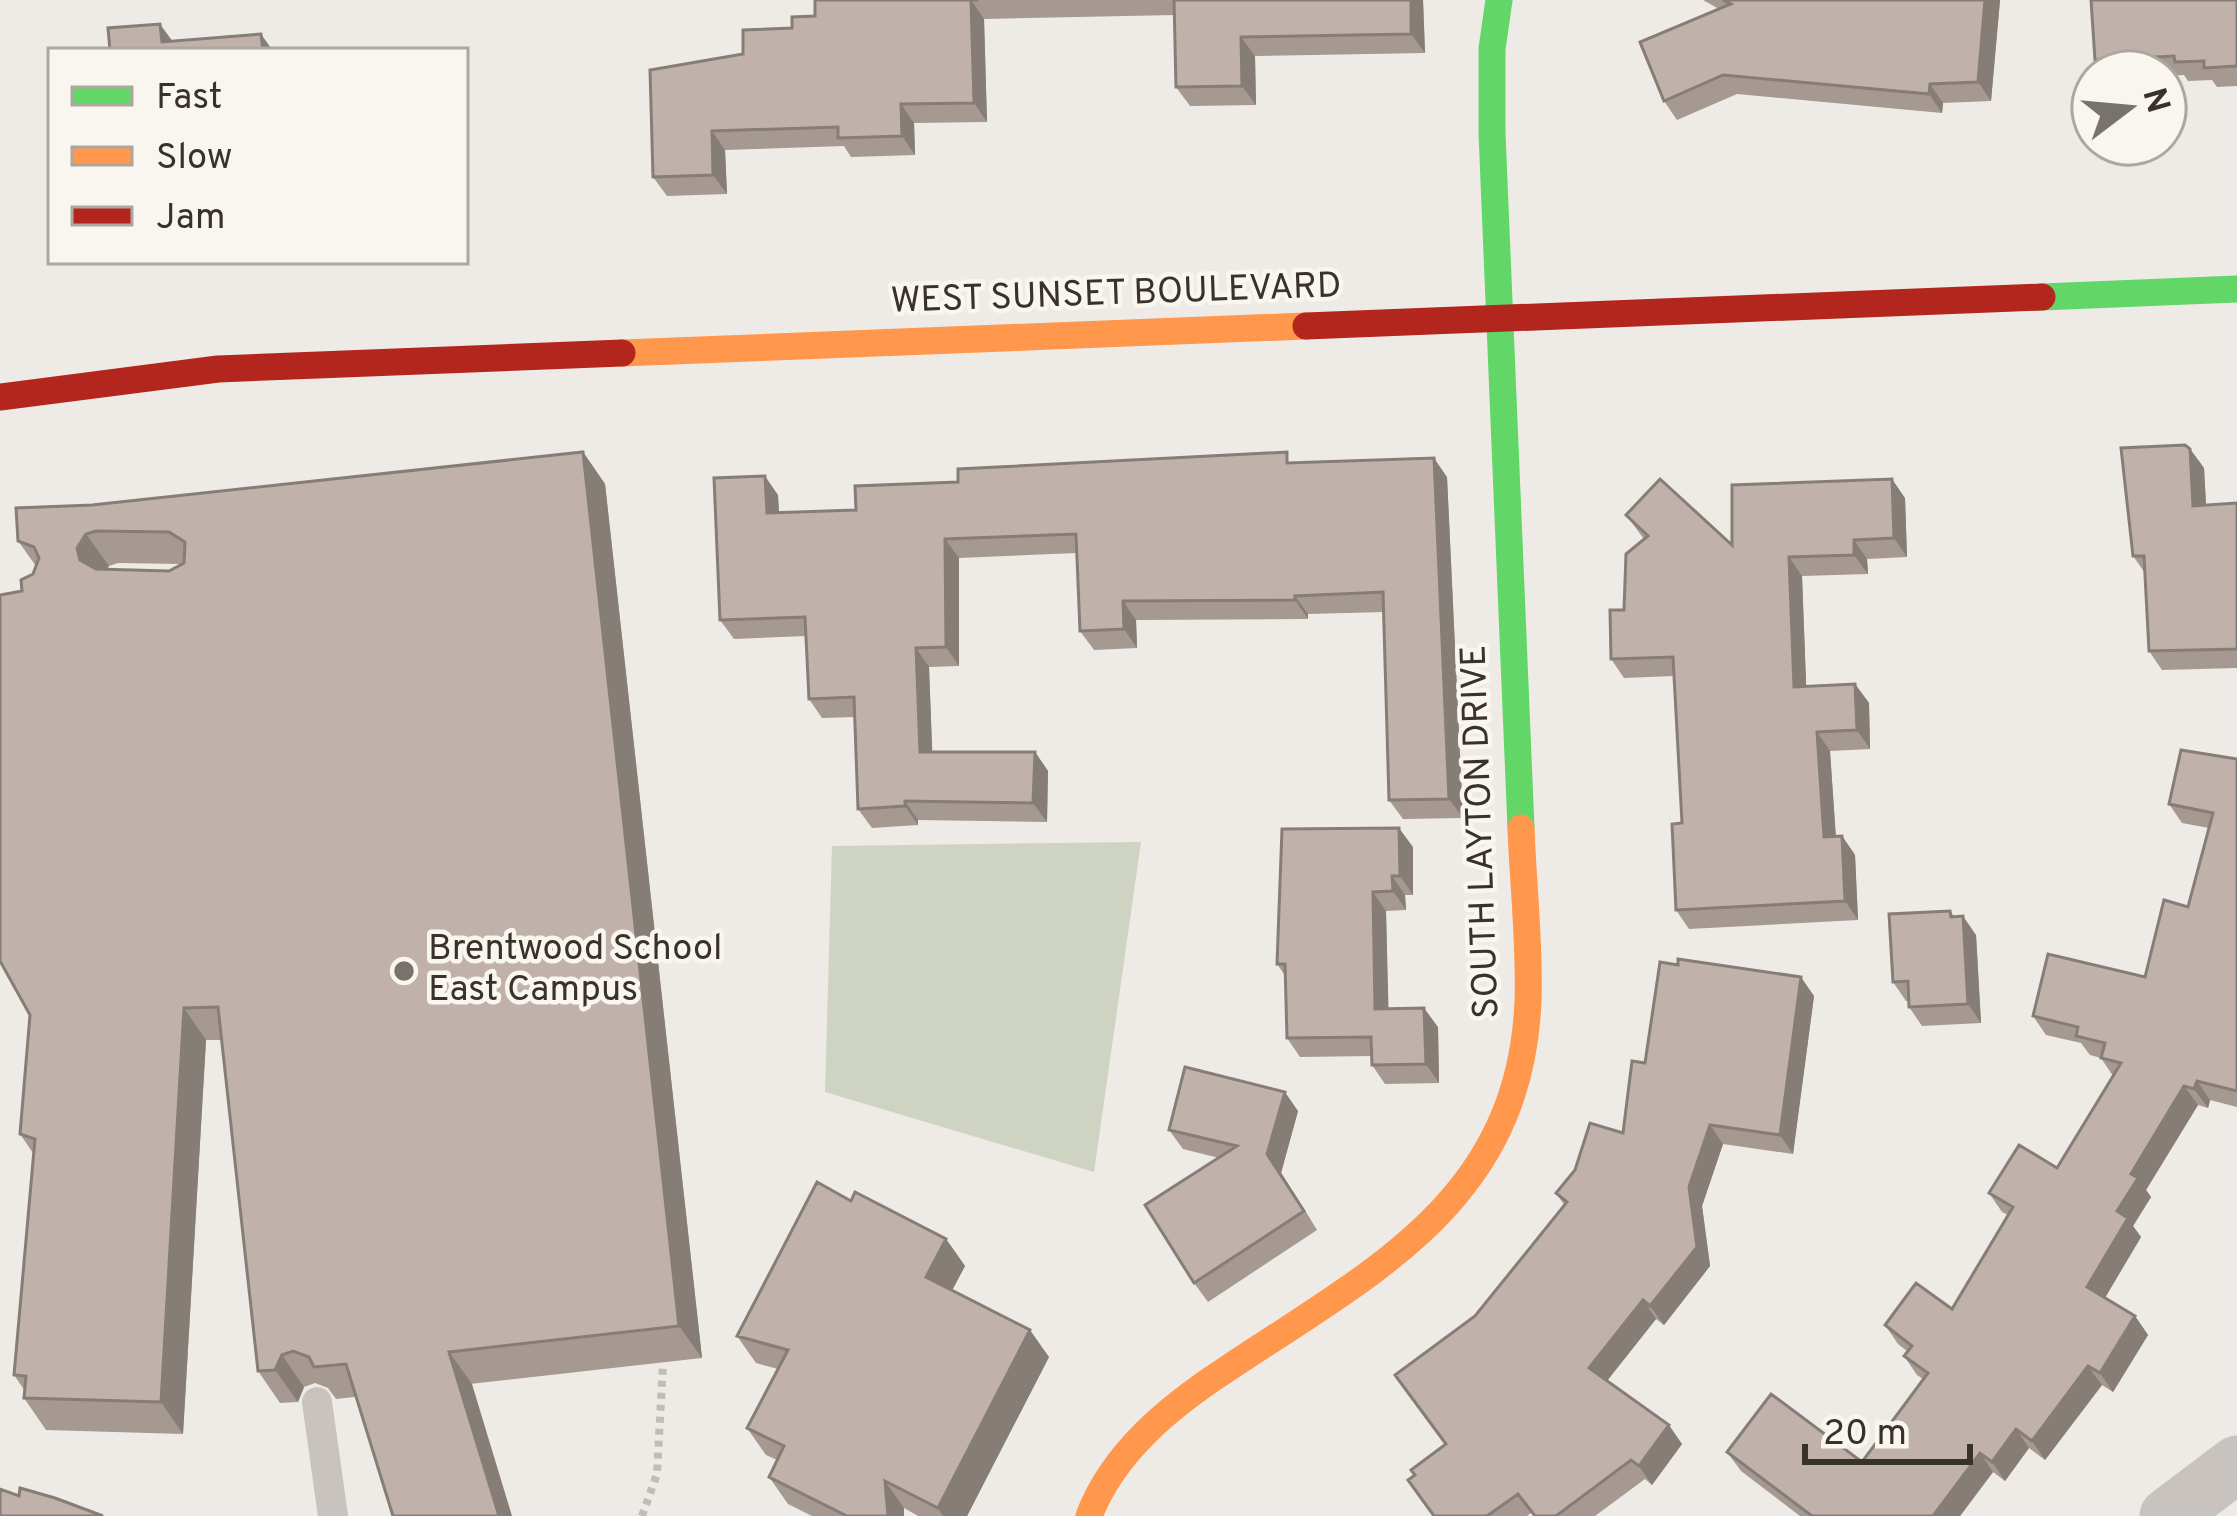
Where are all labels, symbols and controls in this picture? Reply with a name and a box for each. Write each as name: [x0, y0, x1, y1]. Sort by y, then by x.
legend: [48, 48, 468, 264]
north arrow: [2069, 48, 2189, 168]
text: Fast: [156, 76, 222, 122]
text: N: [2131, 84, 2177, 118]
text: Slow: [156, 136, 232, 182]
text: Jam: [156, 196, 226, 242]
street label: WEST SUNSET BOULEVARD: [890, 264, 1342, 326]
street label: SOUTH LAYTON DRIVE: [1452, 644, 1512, 1020]
place label: Brentwood School East Campus: [428, 927, 722, 1014]
marker: Brentwood School East Campus: [391, 958, 417, 984]
scale bar: [1805, 1390, 1970, 1464]
text: 20 m: [1823, 1412, 1907, 1458]

